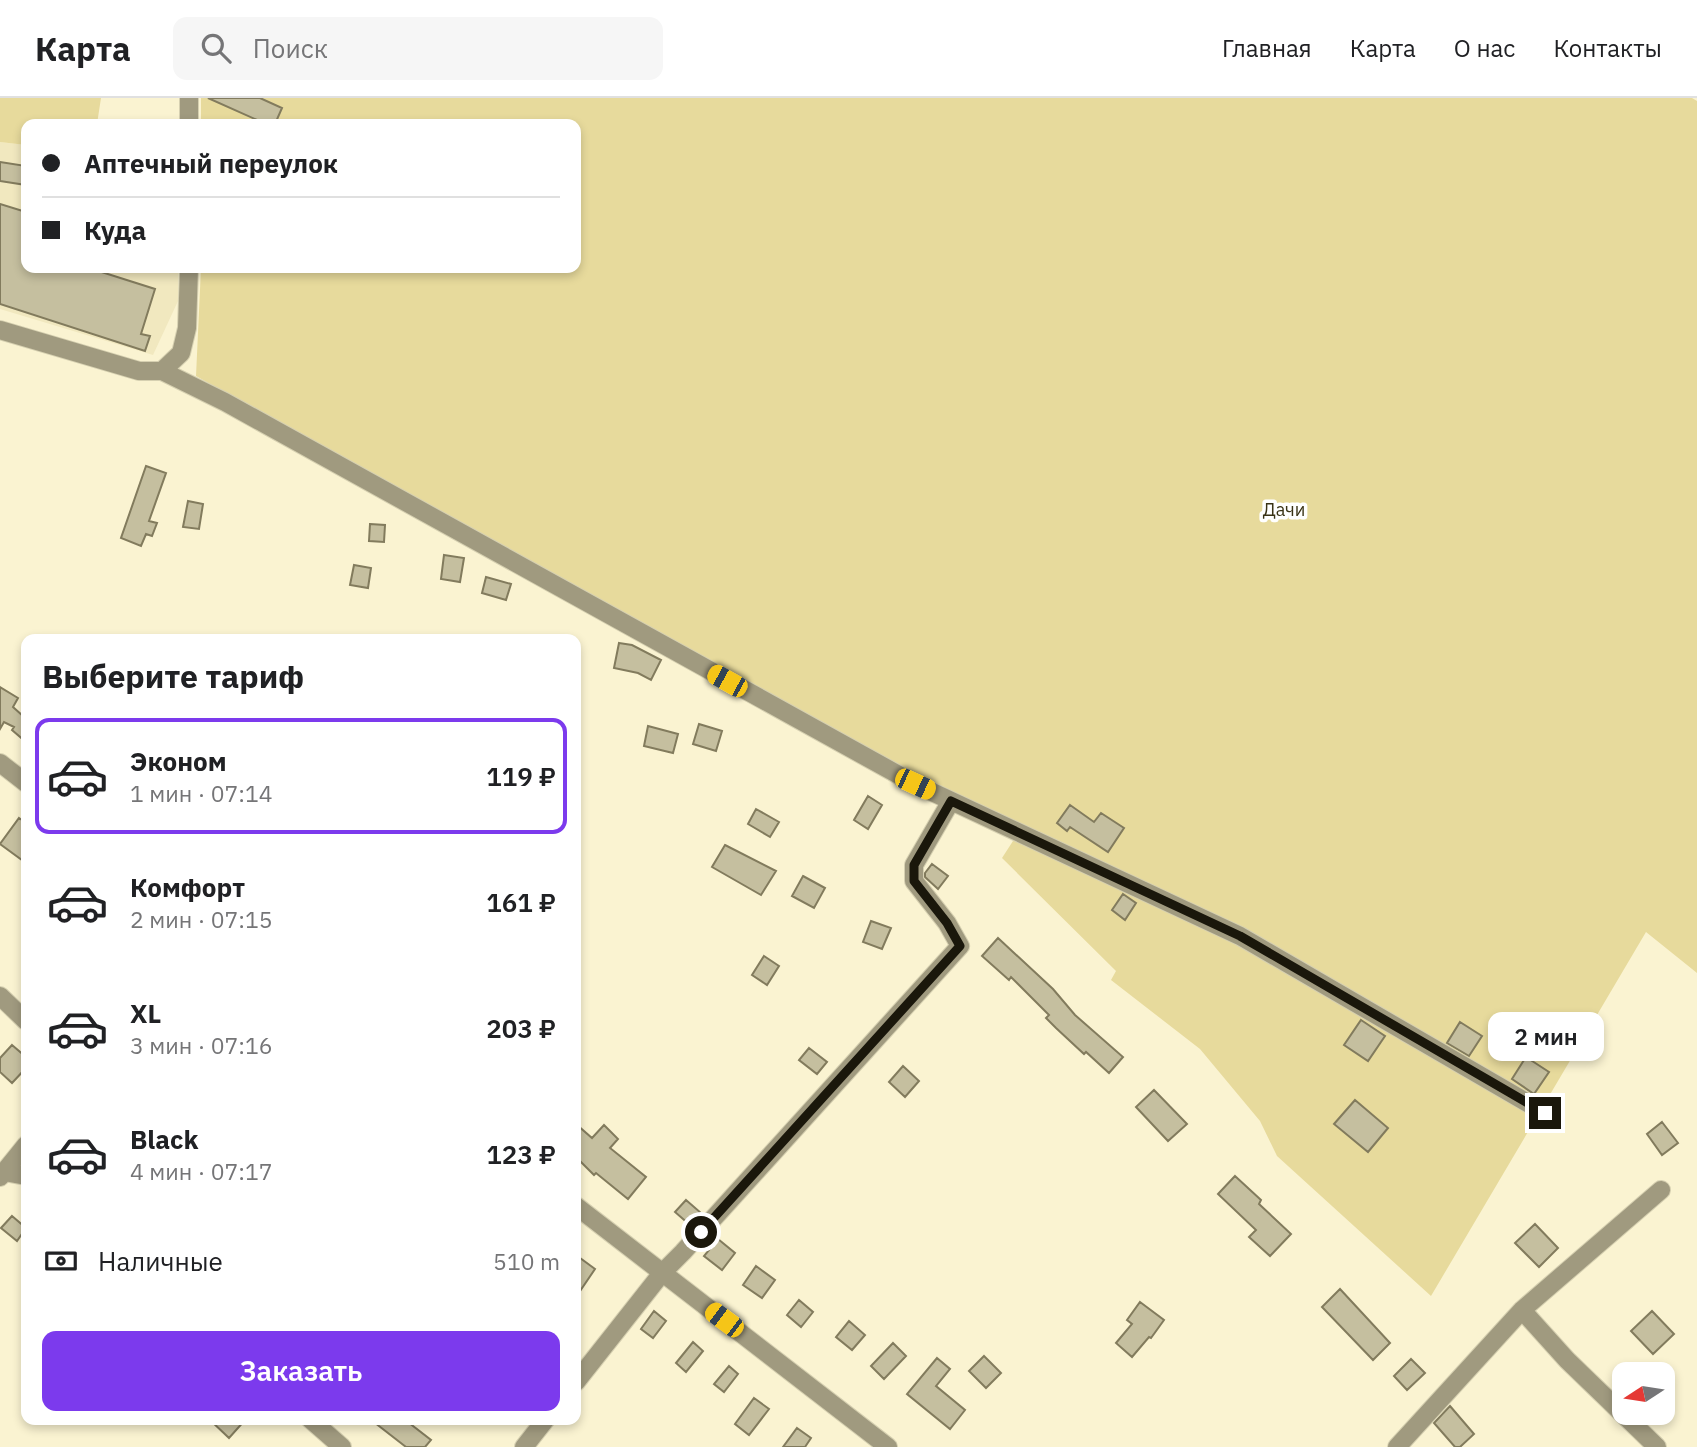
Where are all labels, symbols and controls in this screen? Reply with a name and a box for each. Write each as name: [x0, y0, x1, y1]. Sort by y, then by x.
search box: [173, 17, 663, 80]
text: Карта: [35, 27, 131, 70]
icon: search: [197, 29, 235, 67]
text: Поиск: [253, 31, 328, 65]
text: Главная: [1222, 32, 1312, 64]
text: Карта: [1350, 32, 1416, 64]
text: О нас: [1454, 32, 1515, 64]
text: Контакты: [1553, 32, 1662, 64]
text: Аптечный переулок: [84, 146, 338, 180]
text: Куда: [84, 213, 146, 247]
park label: Дачи: [1263, 498, 1305, 521]
text: Выберите тариф: [42, 655, 304, 697]
car: [704, 662, 751, 700]
text: Эконом: [130, 744, 227, 778]
icon: car: [46, 745, 109, 808]
text: 119 ₽: [486, 759, 556, 793]
car: [892, 766, 939, 802]
text: 1 мин · 07:14: [130, 778, 273, 808]
text: Комфорт: [130, 870, 245, 904]
icon: car: [46, 871, 109, 934]
text: 161 ₽: [486, 885, 556, 919]
text: 2 мин · 07:15: [130, 904, 273, 934]
text: XL: [130, 996, 161, 1030]
icon: car: [46, 997, 109, 1060]
text: 203 ₽: [486, 1011, 556, 1045]
callout: 2 мин: [1487, 1012, 1603, 1060]
text: 2 мин: [1514, 1021, 1578, 1051]
text: 3 мин · 07:16: [130, 1030, 273, 1060]
route end: [1529, 1097, 1561, 1129]
text: Black: [130, 1122, 198, 1156]
icon: car: [46, 1123, 109, 1186]
text: 123 ₽: [486, 1137, 556, 1171]
text: 4 мин · 07:17: [130, 1156, 273, 1186]
route start: [685, 1216, 717, 1248]
icon: cash: [42, 1242, 80, 1280]
text: Наличные: [98, 1244, 223, 1278]
text: 510 m: [493, 1246, 560, 1276]
car: [701, 1299, 748, 1341]
button: Заказать: [42, 1331, 560, 1411]
north arrow: [1612, 1362, 1675, 1424]
map controls: [1612, 1362, 1675, 1425]

